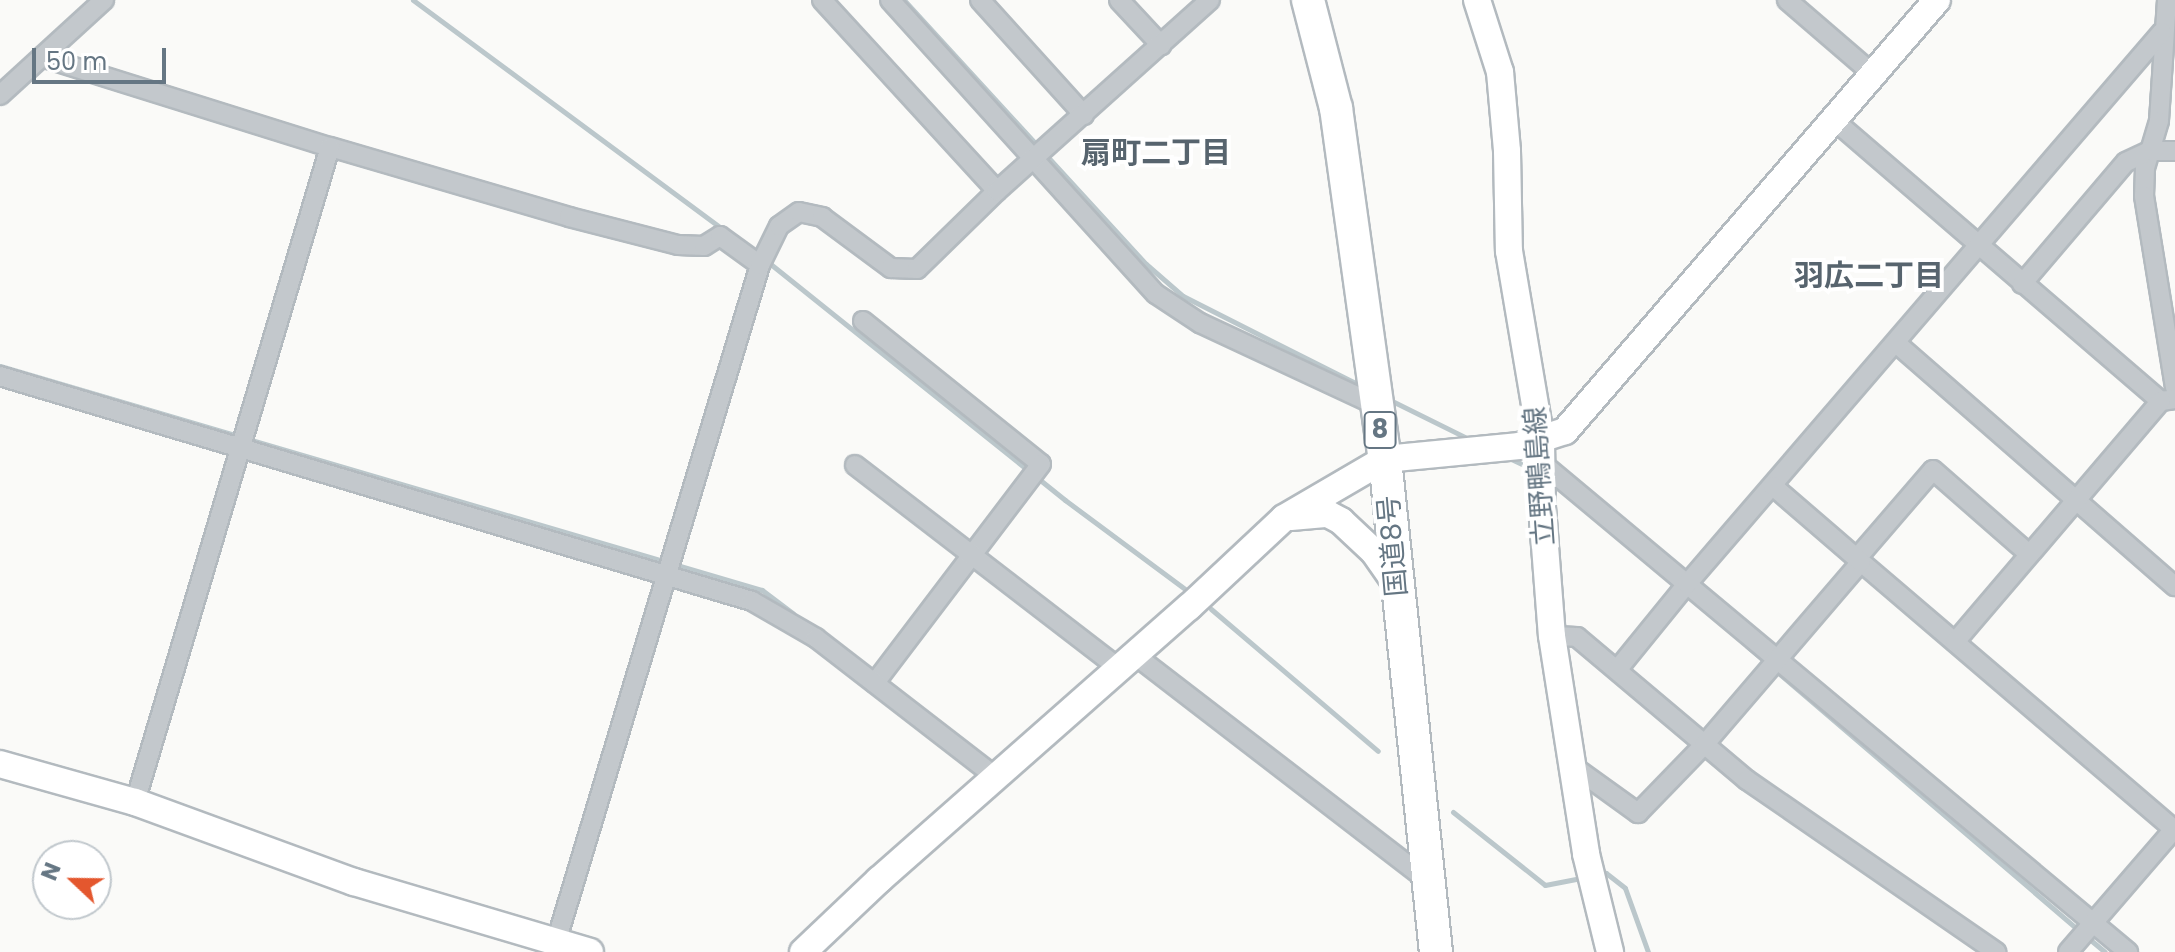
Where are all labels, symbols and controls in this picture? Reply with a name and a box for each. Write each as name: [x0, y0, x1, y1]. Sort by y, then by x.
scale bar: [36, 32, 170, 82]
text: 50 m: [46, 45, 107, 78]
district label: 扇町二丁目: [1081, 135, 1231, 171]
district label: 羽広二丁目: [1794, 258, 1944, 294]
street label: 立野鴨島線: [1518, 405, 1562, 547]
road number: 8: [1362, 408, 1398, 452]
street label: 国道8号: [1372, 494, 1414, 598]
north arrow: [32, 840, 112, 920]
text: N: [34, 858, 69, 885]

